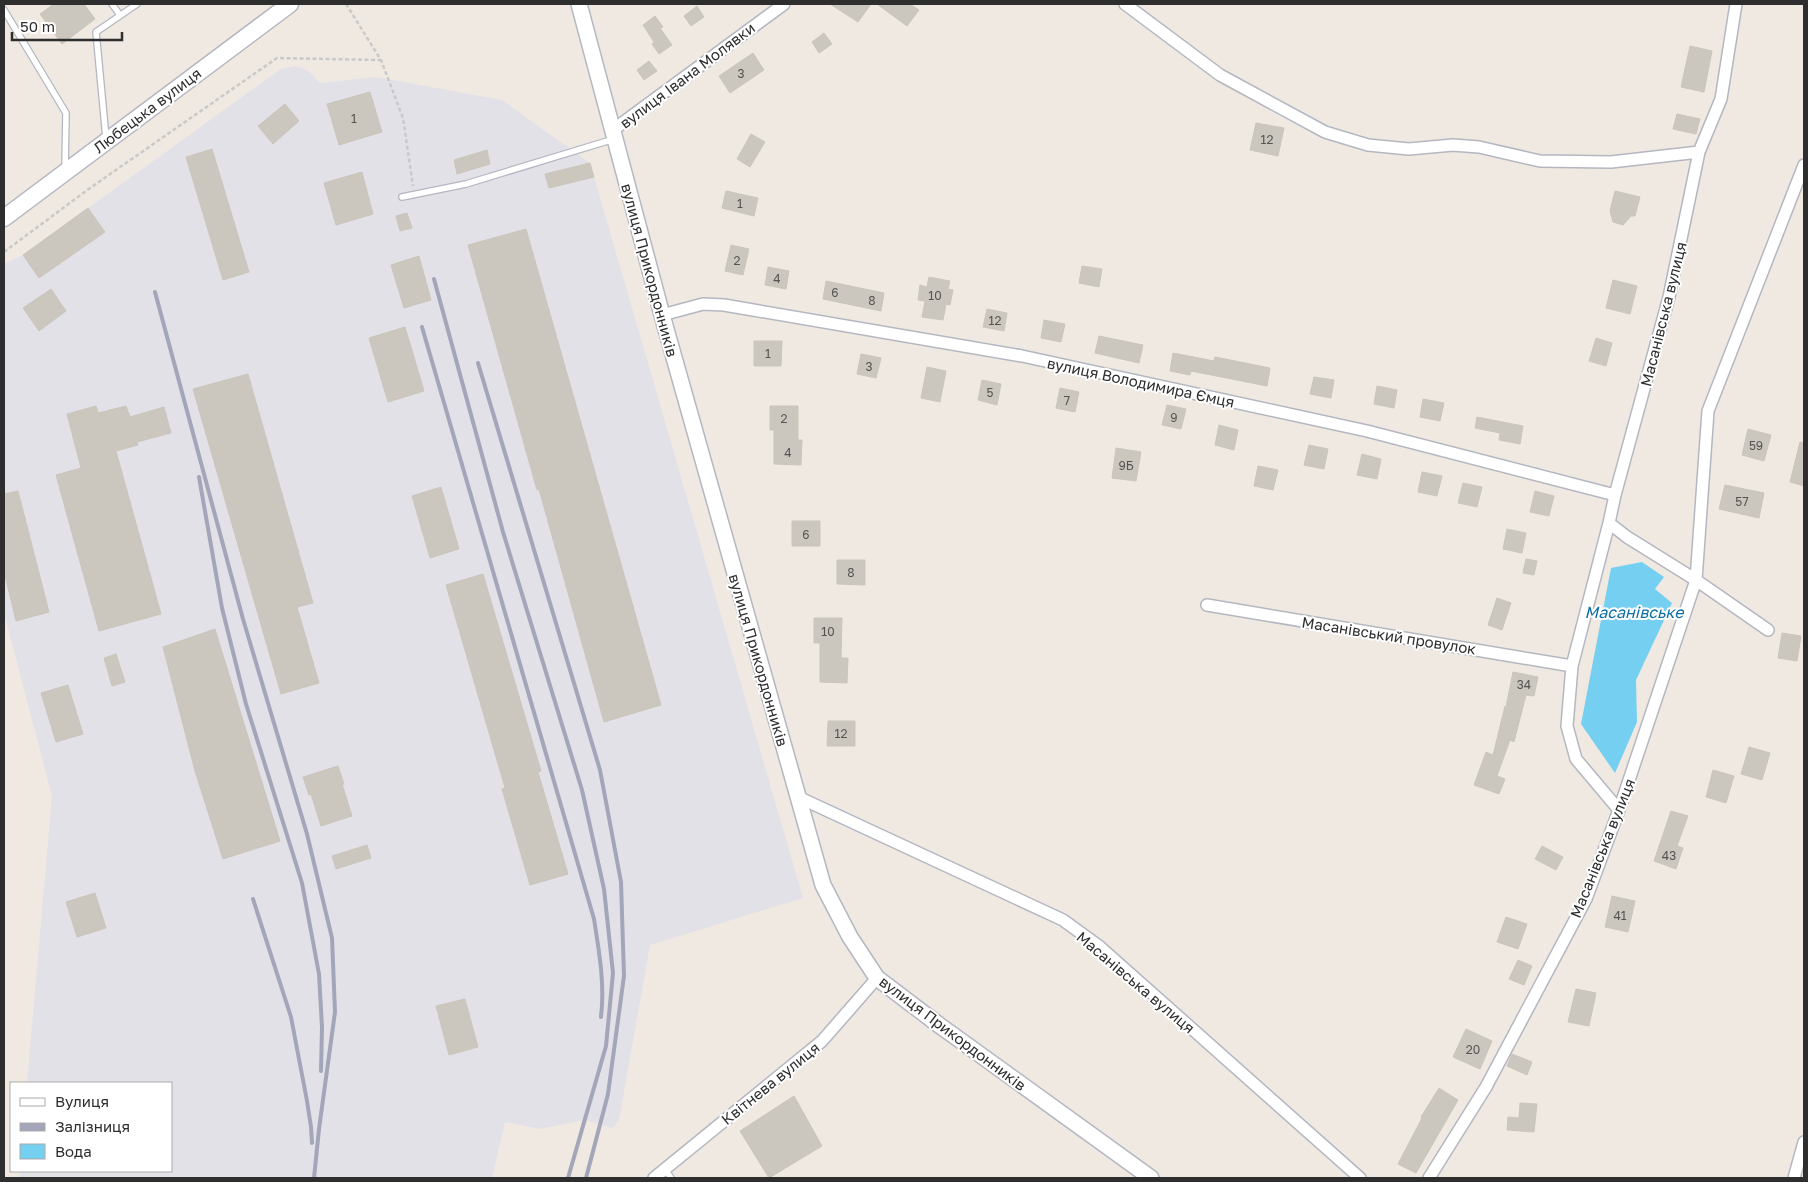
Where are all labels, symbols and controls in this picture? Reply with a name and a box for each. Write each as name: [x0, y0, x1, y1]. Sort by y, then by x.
scale bar: [12, 10, 122, 42]
text: 50 m: [20, 17, 55, 35]
street label: вулиця Івана Молявки: [616, 18, 758, 132]
street label: Любецька вулиця: [90, 64, 204, 156]
house number: 3: [737, 66, 745, 81]
house number: 1: [351, 111, 357, 126]
house number: 12: [1261, 132, 1273, 147]
street label: вулиця Прикордонників: [618, 181, 682, 359]
house number: 1: [737, 196, 743, 211]
street label: Масанівська вулиця: [1636, 240, 1690, 388]
house number: 2: [734, 253, 741, 268]
house number: 4: [773, 271, 781, 286]
house number: 6: [831, 285, 839, 300]
house number: 10: [928, 288, 942, 303]
house number: 8: [868, 293, 876, 308]
house number: 12: [989, 313, 1001, 328]
house number: 1: [765, 346, 771, 361]
street label: вулиця Володимира Ємця: [1046, 353, 1236, 411]
house number: 3: [865, 359, 873, 374]
house number: 5: [987, 385, 994, 400]
house number: 7: [1064, 393, 1070, 408]
house number: 9: [1170, 410, 1178, 425]
house number: 2: [781, 411, 788, 426]
house number: 59: [1749, 438, 1763, 453]
house number: 4: [784, 445, 792, 460]
house number: 9Б: [1118, 458, 1134, 473]
house number: 57: [1735, 494, 1749, 509]
house number: 6: [802, 527, 810, 542]
house number: 8: [847, 565, 855, 580]
street label: вулиця Прикордонників: [726, 572, 792, 748]
water label: Масанівське: [1585, 602, 1685, 622]
street label: Масанівський провулок: [1301, 612, 1478, 658]
house number: 10: [821, 624, 835, 639]
house number: 34: [1517, 677, 1531, 692]
house number: 12: [835, 726, 847, 741]
street label: Масанівська вулиця: [1566, 776, 1638, 920]
house number: 43: [1662, 848, 1676, 863]
house number: 41: [1613, 908, 1627, 923]
street label: Масанівська вулиця: [1073, 927, 1199, 1037]
street label: вулиця Прикордонників: [876, 972, 1030, 1094]
street label: Квітнева вулиця: [717, 1038, 823, 1128]
house number: 20: [1466, 1042, 1480, 1057]
legend: [10, 1082, 172, 1172]
text: Вулиця: [55, 1092, 109, 1110]
text: Залізниця: [55, 1117, 130, 1135]
text: Вода: [55, 1142, 92, 1160]

